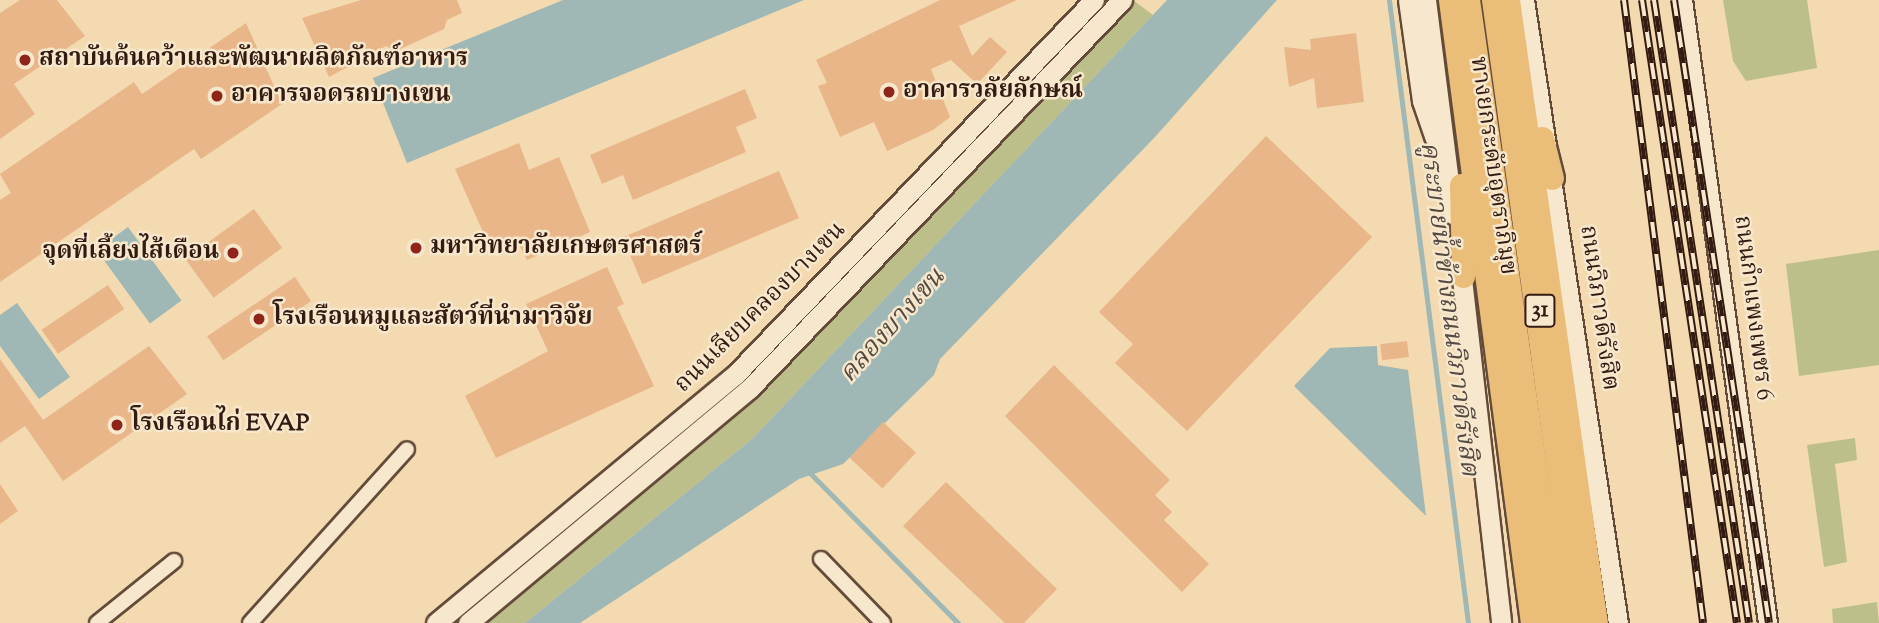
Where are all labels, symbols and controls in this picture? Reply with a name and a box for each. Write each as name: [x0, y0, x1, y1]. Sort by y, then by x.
place label: สถาบันค้นคว้าและพัฒนาผลิตภัณฑ์อาหาร: [39, 46, 468, 74]
marker: สถาบันค้นคว้าและพัฒนาผลิตภัณฑ์อาหาร: [17, 52, 33, 68]
street label: ทางยกระดับอุตราภิมุข: [1462, 55, 1522, 277]
place label: อาคารวลัยลักษณ์: [903, 78, 1083, 106]
place label: อาคารจอดรถบางเขน: [231, 82, 451, 110]
marker: อาคารวลัยลักษณ์: [881, 84, 897, 100]
marker: อาคารจอดรถบางเขน: [209, 88, 225, 104]
water label: คูระบายน้ำข้างถนนวิภาวดีรังสิต: [1412, 140, 1484, 478]
street label: ถนนกำแพงเพชร 6: [1726, 214, 1778, 402]
street label: ถนนเลียบคลองบางเขน: [669, 216, 853, 400]
street label: ถนนวิภาวดีรังสิต: [1572, 223, 1624, 393]
place label: มหาวิทยาลัยเกษตรศาสตร์: [430, 234, 701, 262]
place label: จุดที่เลี้ยงไส้เดือน: [42, 239, 219, 267]
marker: มหาวิทยาลัยเกษตรศาสตร์: [408, 240, 424, 256]
marker: จุดที่เลี้ยงไส้เดือน: [225, 245, 241, 261]
water label: คลองบางเขน: [834, 262, 952, 390]
road number: 31: [1524, 292, 1556, 330]
place label: โรงเรือนหมูและสัตว์ที่นำมาวิจัย: [273, 305, 592, 333]
marker: โรงเรือนหมูและสัตว์ที่นำมาวิจัย: [251, 311, 267, 327]
place label: โรงเรือนไก่ EVAP: [131, 411, 309, 439]
marker: โรงเรือนไก่ EVAP: [109, 417, 125, 433]

